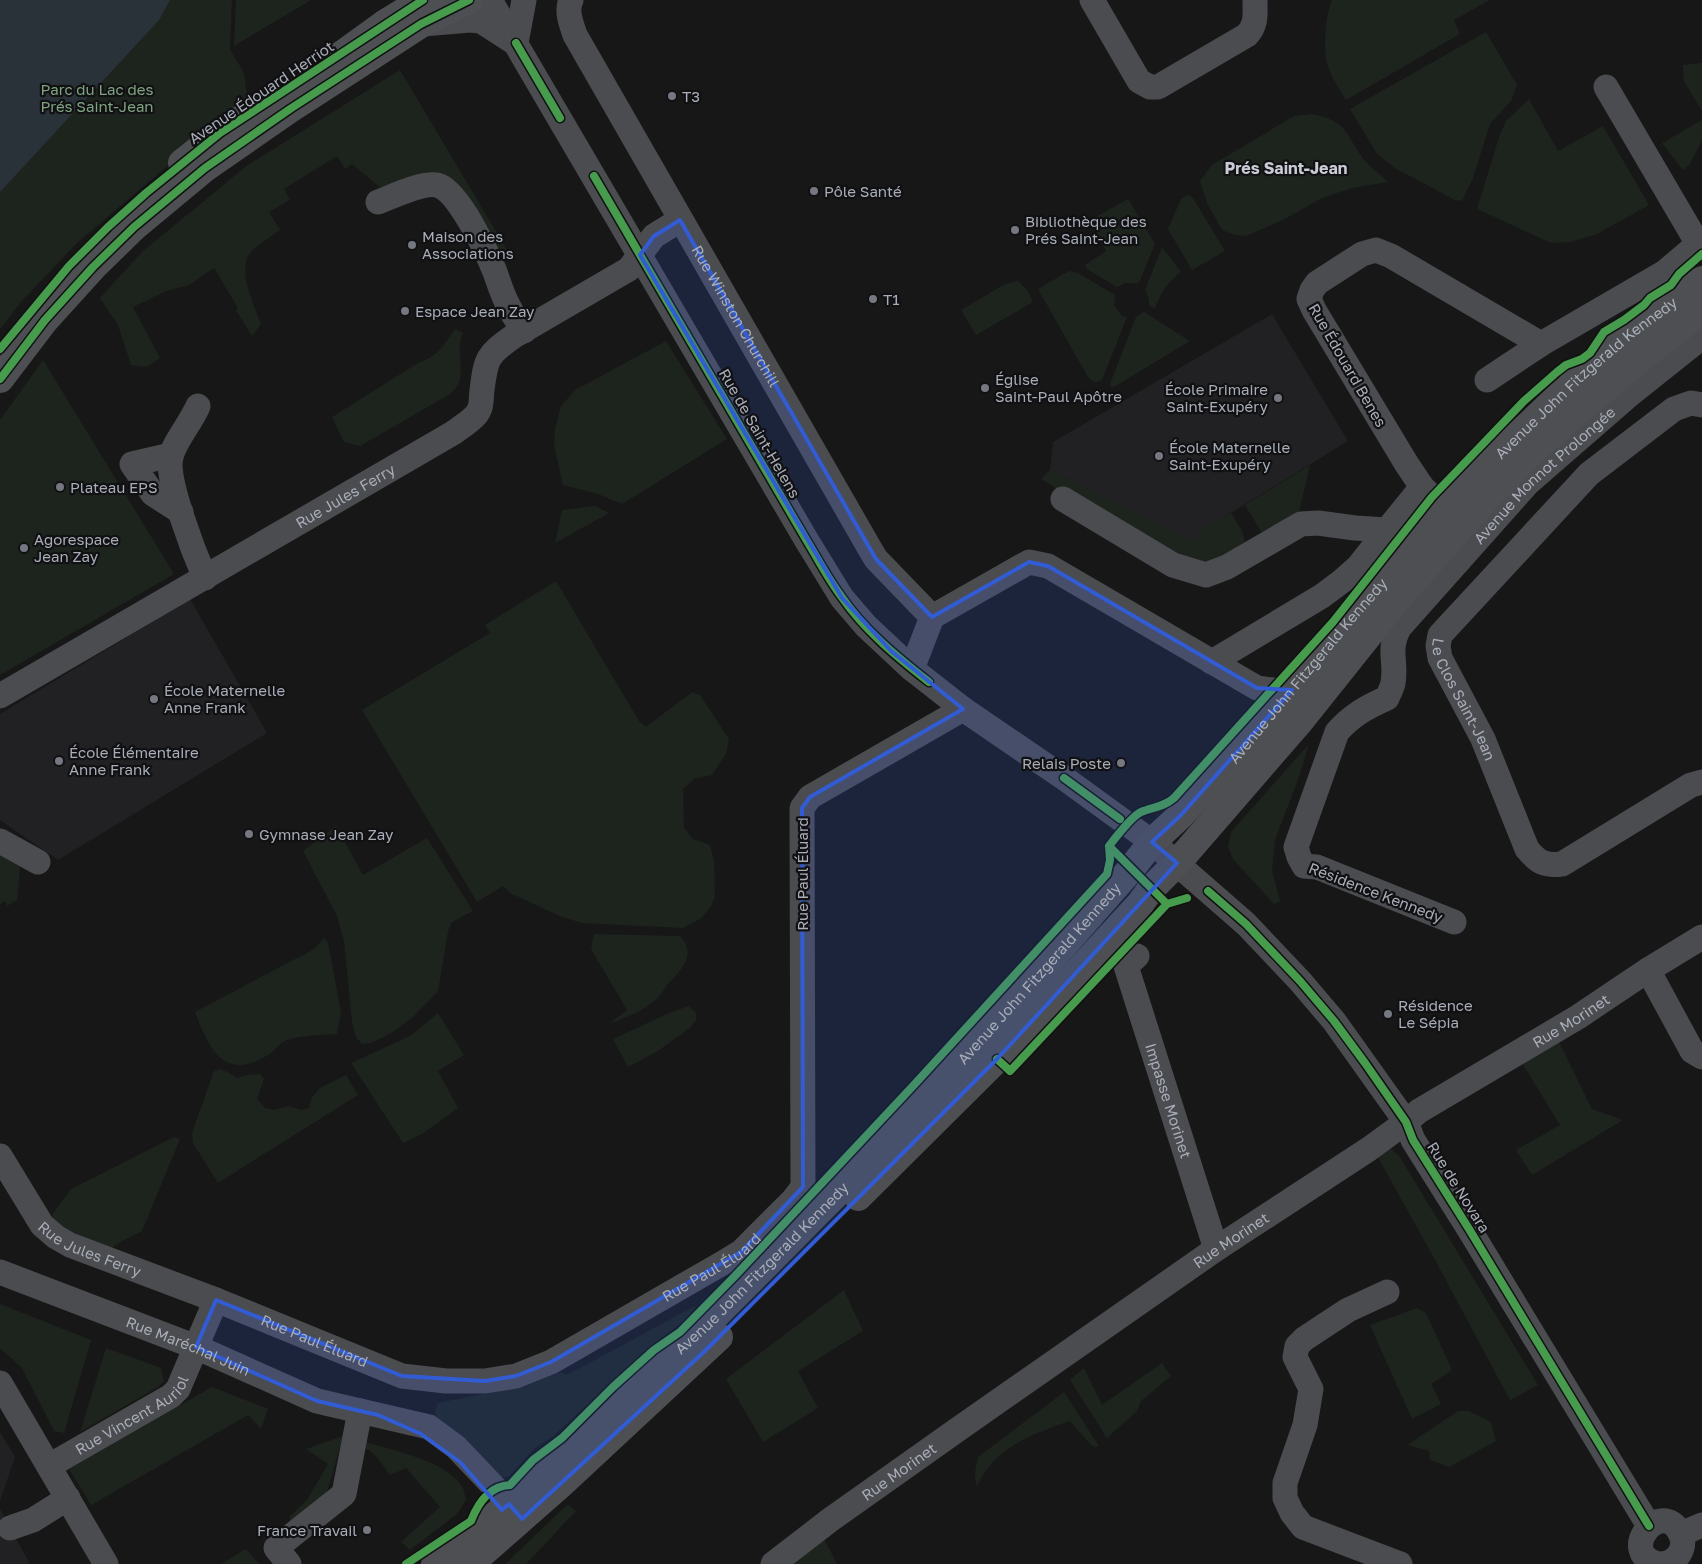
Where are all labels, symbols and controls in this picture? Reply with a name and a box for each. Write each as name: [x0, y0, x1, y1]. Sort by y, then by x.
street label: Avenue Édouard Herriot: [185, 37, 337, 147]
park label: Parc du Lac des Prés Saint-Jean: [40, 80, 154, 115]
place label: T3: [682, 87, 700, 105]
marker: T3: [666, 90, 678, 102]
district label: Prés Saint-Jean: [1225, 158, 1347, 178]
place label: Pôle Santé: [824, 182, 902, 200]
marker: Pôle Santé: [808, 185, 820, 197]
place label: Bibliothèque des Prés Saint-Jean: [1025, 212, 1147, 247]
marker: Bibliothèque des Prés Saint-Jean: [1009, 224, 1021, 236]
place label: Maison des Associations: [422, 227, 514, 262]
marker: Maison des Associations: [406, 239, 418, 251]
street label: Rue Winston Churchill: [688, 242, 784, 390]
place label: T1: [883, 290, 900, 308]
street label: Avenue John Fitzgerald Kennedy: [1491, 292, 1681, 462]
marker: T1: [867, 293, 879, 305]
street label: Rue Édouard Benes: [1305, 300, 1391, 430]
place label: Espace Jean Zay: [415, 302, 535, 320]
marker: Espace Jean Zay: [399, 305, 411, 317]
street label: Rue de Saint-Helens: [716, 365, 804, 501]
place label: Église Saint-Paul Apôtre: [995, 370, 1122, 405]
place label: École Primaire Saint-Exupéry: [1165, 380, 1269, 415]
marker: Église Saint-Paul Apôtre: [979, 382, 991, 394]
marker: École Primaire Saint-Exupéry: [1272, 392, 1284, 404]
street label: Avenue Monnot Prolongée: [1470, 402, 1619, 547]
place label: École Maternelle Saint-Exupéry: [1169, 438, 1290, 473]
marker: École Maternelle Saint-Exupéry: [1153, 450, 1165, 462]
street label: Rue Jules Ferry: [292, 459, 399, 532]
place label: Plateau EPS: [70, 478, 158, 496]
marker: Plateau EPS: [54, 481, 66, 493]
place label: Agorespace Jean Zay: [34, 530, 119, 565]
marker: Agorespace Jean Zay: [18, 542, 30, 554]
street label: Avenue John Fitzgerald Kennedy: [1224, 573, 1391, 767]
street label: Le Clos Saint-Jean: [1429, 637, 1500, 763]
place label: École Maternelle Anne Frank: [164, 681, 285, 716]
marker: École Maternelle Anne Frank: [148, 693, 160, 705]
place label: École Élémentaire Anne Frank: [69, 743, 199, 778]
place label: Relais Poste: [1022, 754, 1111, 772]
marker: École Élémentaire Anne Frank: [53, 755, 65, 767]
marker: Relais Poste: [1115, 757, 1127, 769]
street label: Rue Paul Éluard: [793, 817, 811, 931]
place label: Gymnase Jean Zay: [259, 825, 394, 843]
marker: Gymnase Jean Zay: [243, 828, 255, 840]
street label: Résidence Kennedy: [1306, 858, 1446, 926]
street label: Avenue John Fitzgerald Kennedy: [953, 878, 1124, 1067]
street label: Rue Morinet: [1529, 990, 1613, 1051]
place label: Résidence Le Sépia: [1398, 996, 1473, 1031]
marker: Résidence Le Sépia: [1382, 1008, 1394, 1020]
street label: Impasse Morinet: [1142, 1041, 1196, 1160]
street label: Rue de Novara: [1424, 1138, 1494, 1236]
street label: Avenue John Fitzgerald Kennedy: [671, 1178, 852, 1357]
street label: Rue Morinet: [1189, 1208, 1272, 1271]
street label: Rue Jules Ferry: [35, 1217, 145, 1280]
street label: Rue Paul Éluard: [659, 1229, 764, 1305]
street label: Rue Paul Éluard: [259, 1310, 371, 1370]
street label: Rue Maréchal Juin: [124, 1312, 253, 1379]
street label: Rue Vincent Auriol: [72, 1372, 192, 1458]
street label: Rue Morinet: [858, 1439, 939, 1504]
place label: France Travail: [257, 1521, 357, 1539]
marker: France Travail: [361, 1524, 373, 1536]

